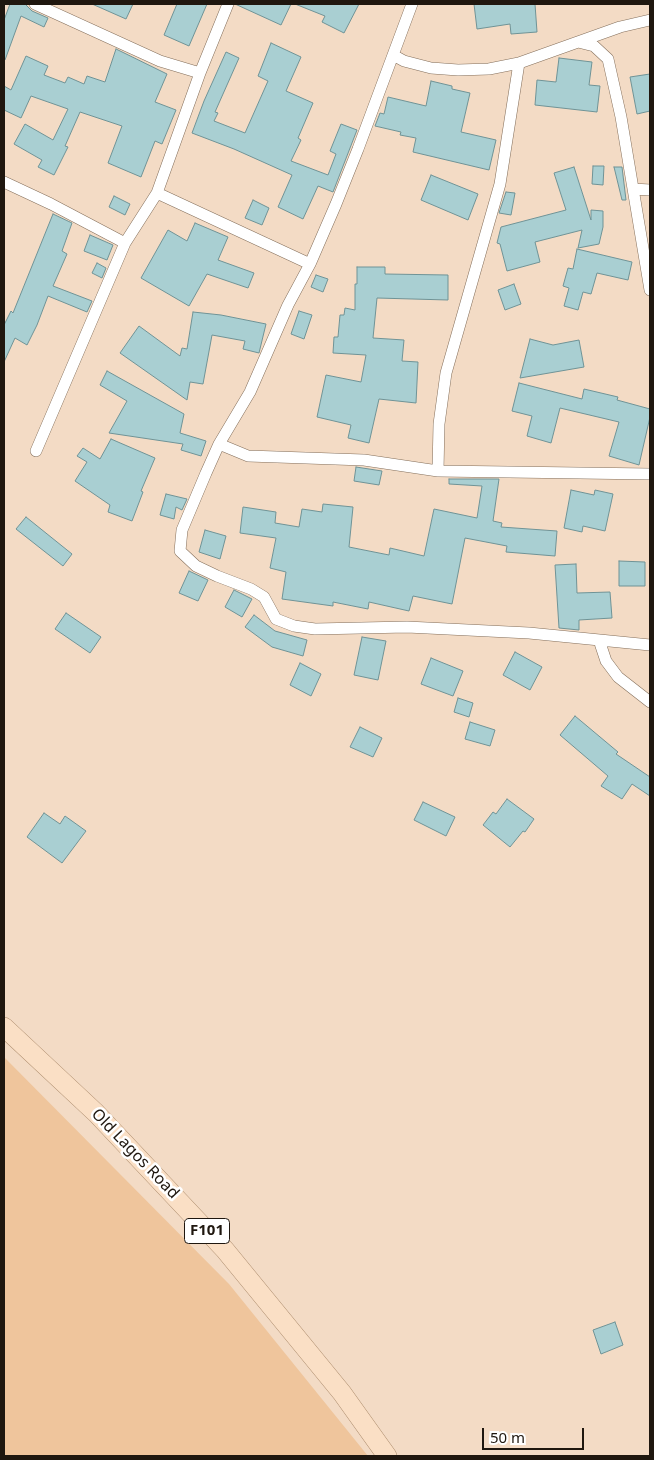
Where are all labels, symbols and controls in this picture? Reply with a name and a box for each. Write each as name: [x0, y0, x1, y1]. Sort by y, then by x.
street label: Old Lagos Road: [87, 1105, 183, 1203]
road number: F101: [184, 1218, 230, 1244]
scale bar: [484, 1418, 586, 1450]
text: 50 m: [490, 1427, 525, 1447]

